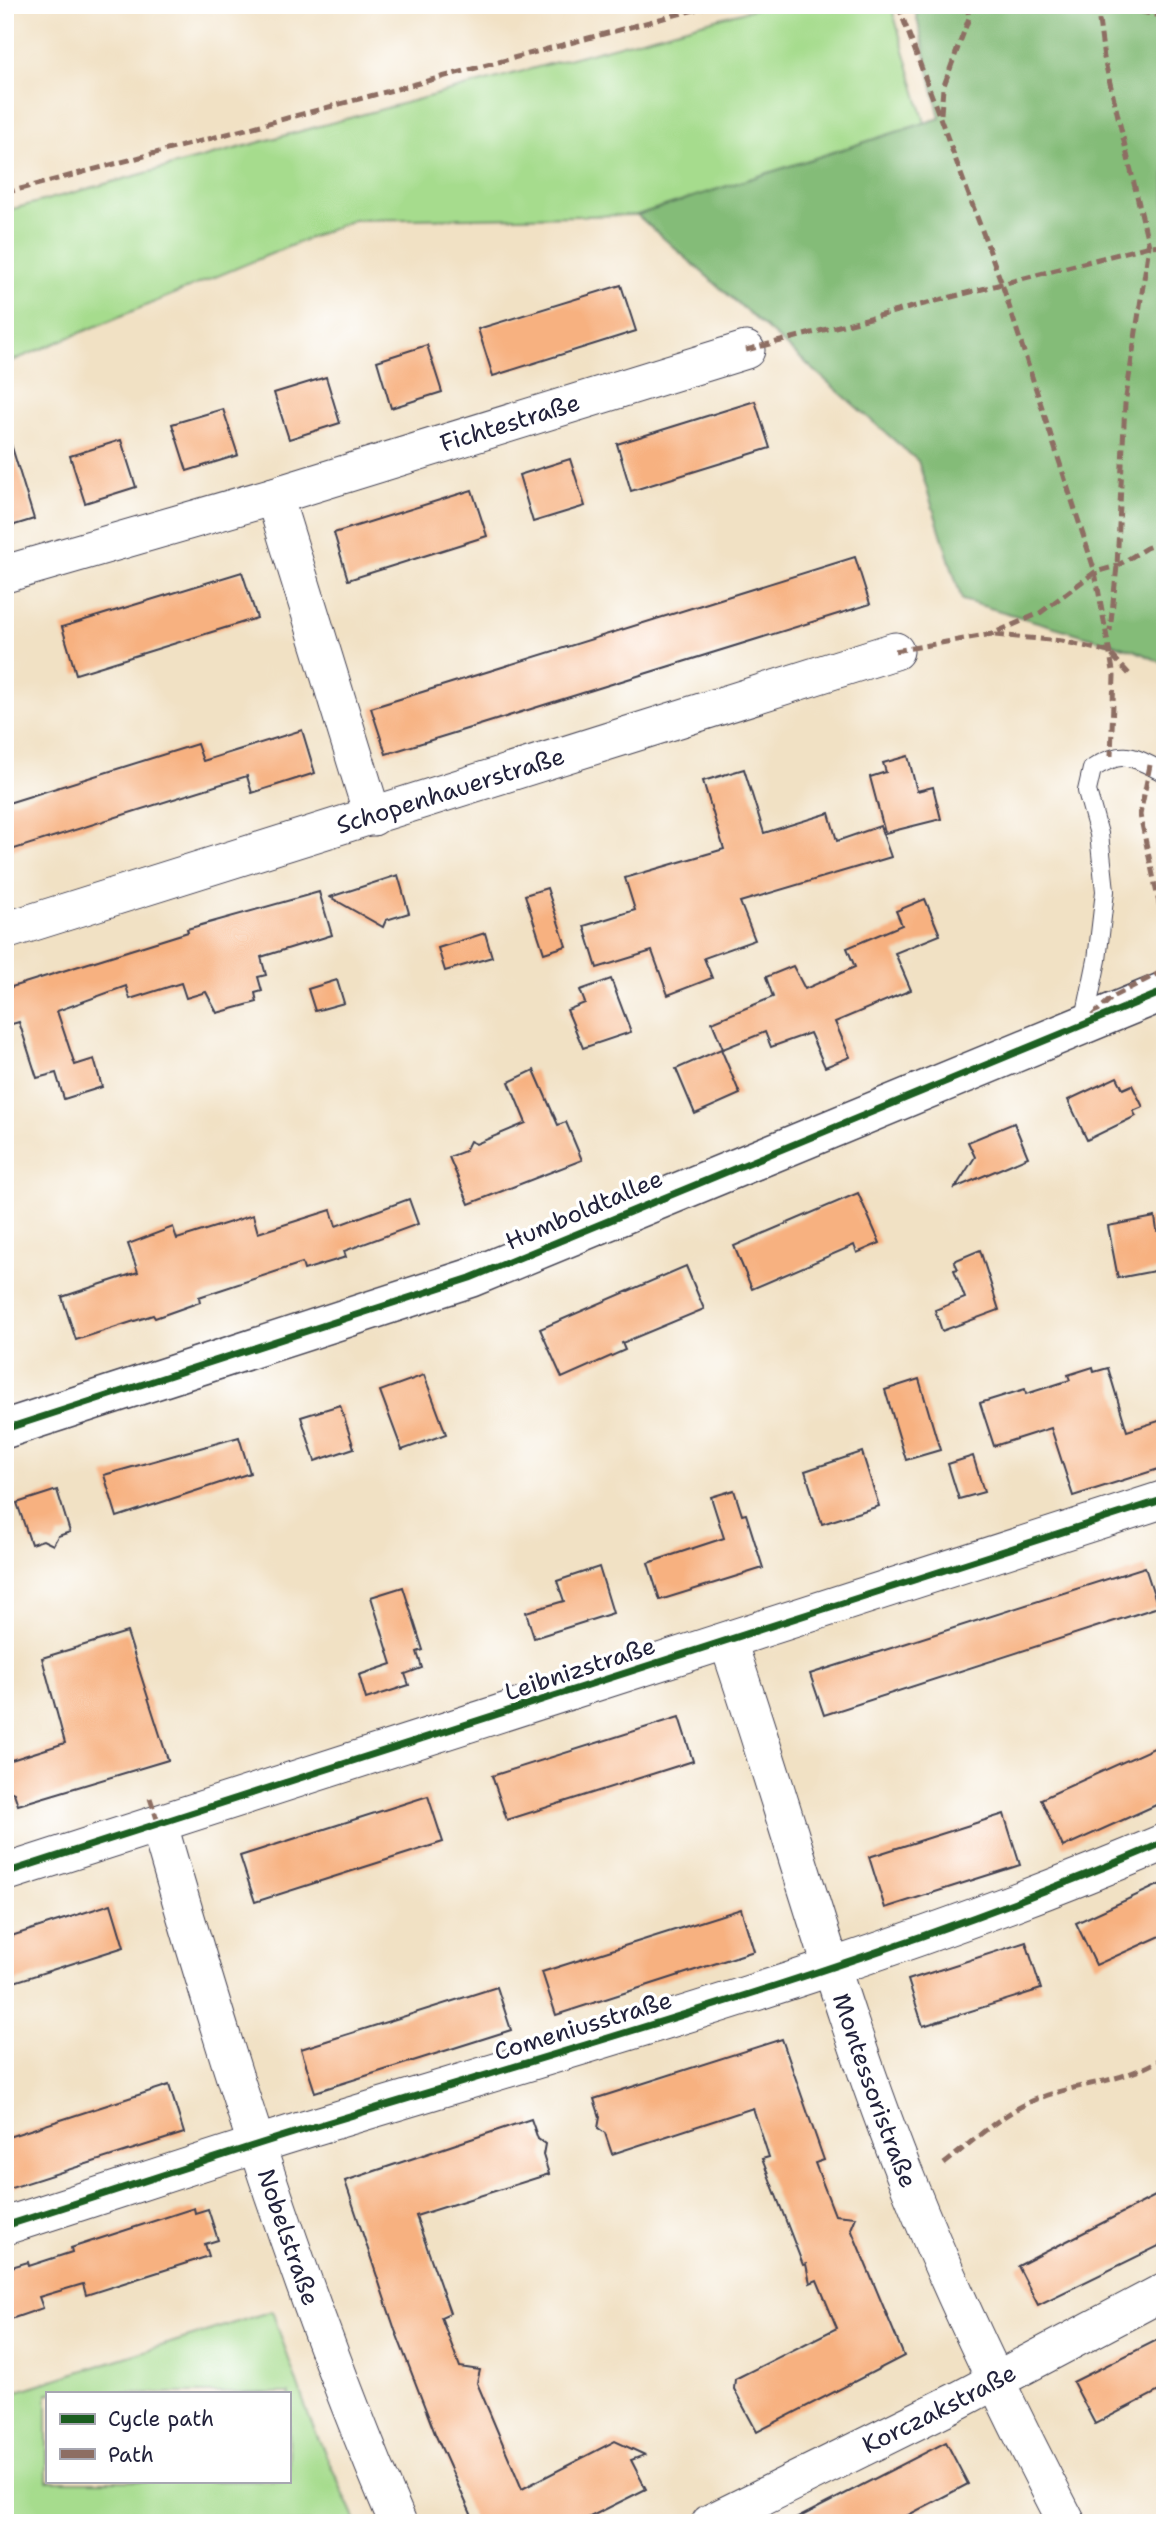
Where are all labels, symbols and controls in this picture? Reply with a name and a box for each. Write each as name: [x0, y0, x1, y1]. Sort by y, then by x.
street label: Fichtestraße: [436, 386, 584, 460]
street label: Schopenhauerstraße: [332, 740, 569, 842]
street label: Humboldtallee: [500, 1162, 668, 1258]
street label: Leibnizstraße: [501, 1630, 659, 1708]
street label: Comeniusstraße: [490, 1984, 676, 2068]
street label: Montessoristraße: [825, 1989, 924, 2193]
street label: Nobelstraße: [250, 2165, 327, 2310]
street label: Korczakstraße: [857, 2357, 1022, 2461]
legend: [46, 2392, 290, 2482]
text: Cycle path: [108, 2405, 214, 2433]
text: Path: [108, 2441, 154, 2469]

